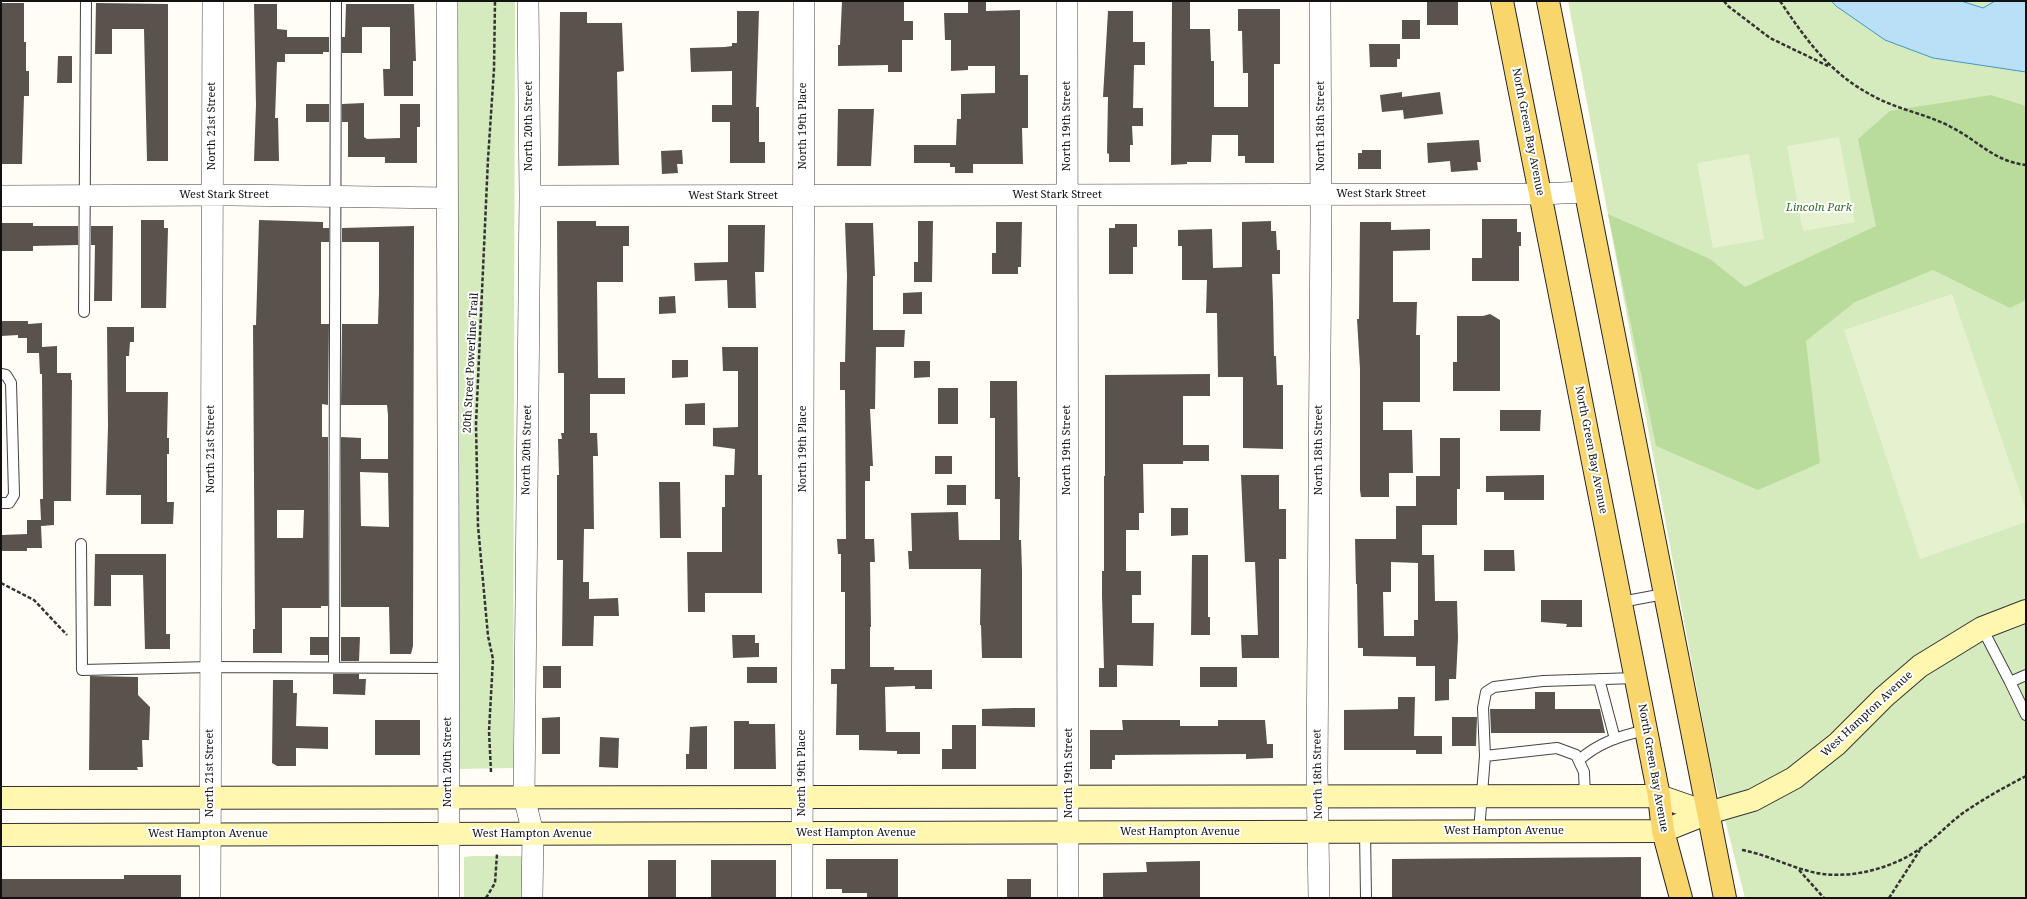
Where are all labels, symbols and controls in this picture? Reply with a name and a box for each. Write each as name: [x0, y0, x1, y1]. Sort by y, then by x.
street label: North Green Bay Avenue: [1509, 67, 1547, 197]
street label: North 20th Street: [522, 81, 536, 171]
street label: North 19th Street: [1060, 81, 1074, 171]
street label: North 18th Street: [1314, 81, 1328, 171]
street label: North 21st Street: [205, 82, 219, 170]
street label: North 19th Place: [796, 82, 810, 170]
street label: West Stark Street: [1336, 187, 1426, 201]
street label: West Stark Street: [179, 188, 269, 202]
street label: West Stark Street: [1012, 188, 1102, 202]
street label: West Stark Street: [688, 189, 778, 203]
park label: Lincoln Park: [1786, 201, 1852, 215]
street label: 20th Street Powerline Trail: [461, 292, 481, 434]
street label: North Green Bay Avenue: [1572, 385, 1610, 515]
street label: North 21st Street: [204, 405, 218, 493]
street label: North 20th Street: [520, 405, 534, 495]
street label: North 19th Place: [796, 405, 810, 493]
street label: North 19th Street: [1060, 405, 1074, 495]
street label: North 18th Street: [1312, 405, 1326, 495]
street label: West Hampton Avenue: [1819, 668, 1915, 760]
street label: North Green Bay Avenue: [1635, 703, 1671, 833]
street label: North 20th Street: [441, 717, 455, 807]
street label: North 19th Street: [1062, 728, 1076, 818]
street label: North 21st Street: [203, 729, 217, 817]
street label: North 19th Place: [795, 729, 809, 817]
street label: North 18th Street: [1311, 729, 1325, 819]
street label: West Hampton Avenue: [1444, 824, 1564, 838]
street label: West Hampton Avenue: [1120, 825, 1240, 839]
street label: West Hampton Avenue: [796, 826, 916, 840]
street label: West Hampton Avenue: [148, 827, 268, 841]
street label: West Hampton Avenue: [472, 827, 592, 841]

